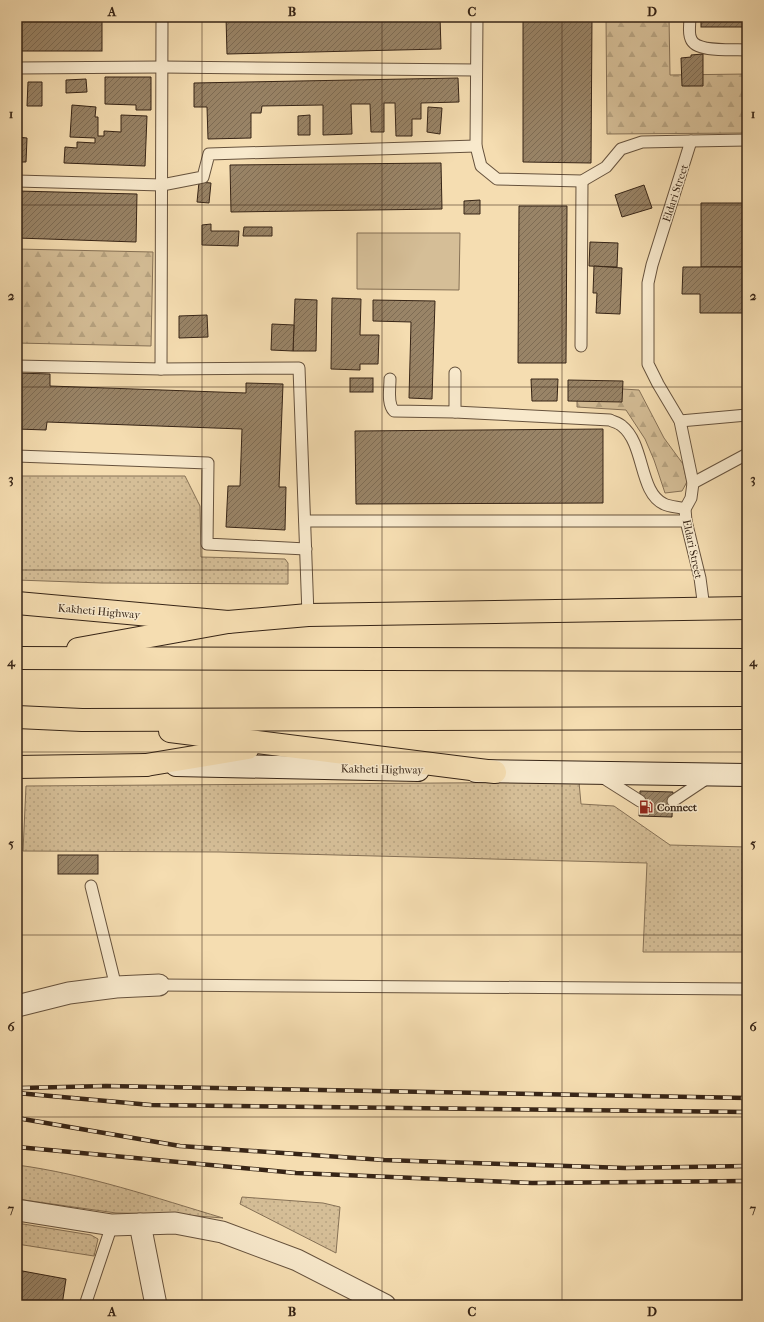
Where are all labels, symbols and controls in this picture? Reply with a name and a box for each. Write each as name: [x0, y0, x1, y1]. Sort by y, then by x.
text: A: [107, 4, 117, 19]
text: B: [288, 4, 297, 19]
text: C: [468, 4, 477, 19]
text: D: [647, 4, 657, 19]
text: 1: [9, 106, 14, 121]
text: 1: [751, 106, 756, 121]
street label: Eldari Street: [660, 163, 691, 224]
text: 2: [8, 288, 15, 303]
text: 2: [750, 288, 757, 303]
text: 3: [8, 471, 14, 487]
text: 3: [750, 471, 756, 487]
street label: Eldari Street: [680, 518, 705, 580]
street label: Kakheti Highway: [57, 601, 142, 622]
text: 4: [6, 654, 16, 670]
text: 4: [748, 654, 758, 670]
street label: Kakheti Highway: [341, 762, 425, 777]
fuel station icon: Connect: [638, 799, 654, 815]
place label: Connect: [657, 801, 698, 814]
text: 5: [8, 836, 14, 851]
text: 5: [750, 836, 756, 851]
text: 6: [7, 1019, 15, 1034]
text: 6: [749, 1019, 757, 1034]
text: 7: [7, 1201, 15, 1216]
text: 7: [749, 1201, 757, 1216]
text: A: [107, 1304, 117, 1319]
text: B: [288, 1304, 297, 1319]
text: C: [468, 1304, 477, 1319]
text: D: [647, 1304, 657, 1319]

